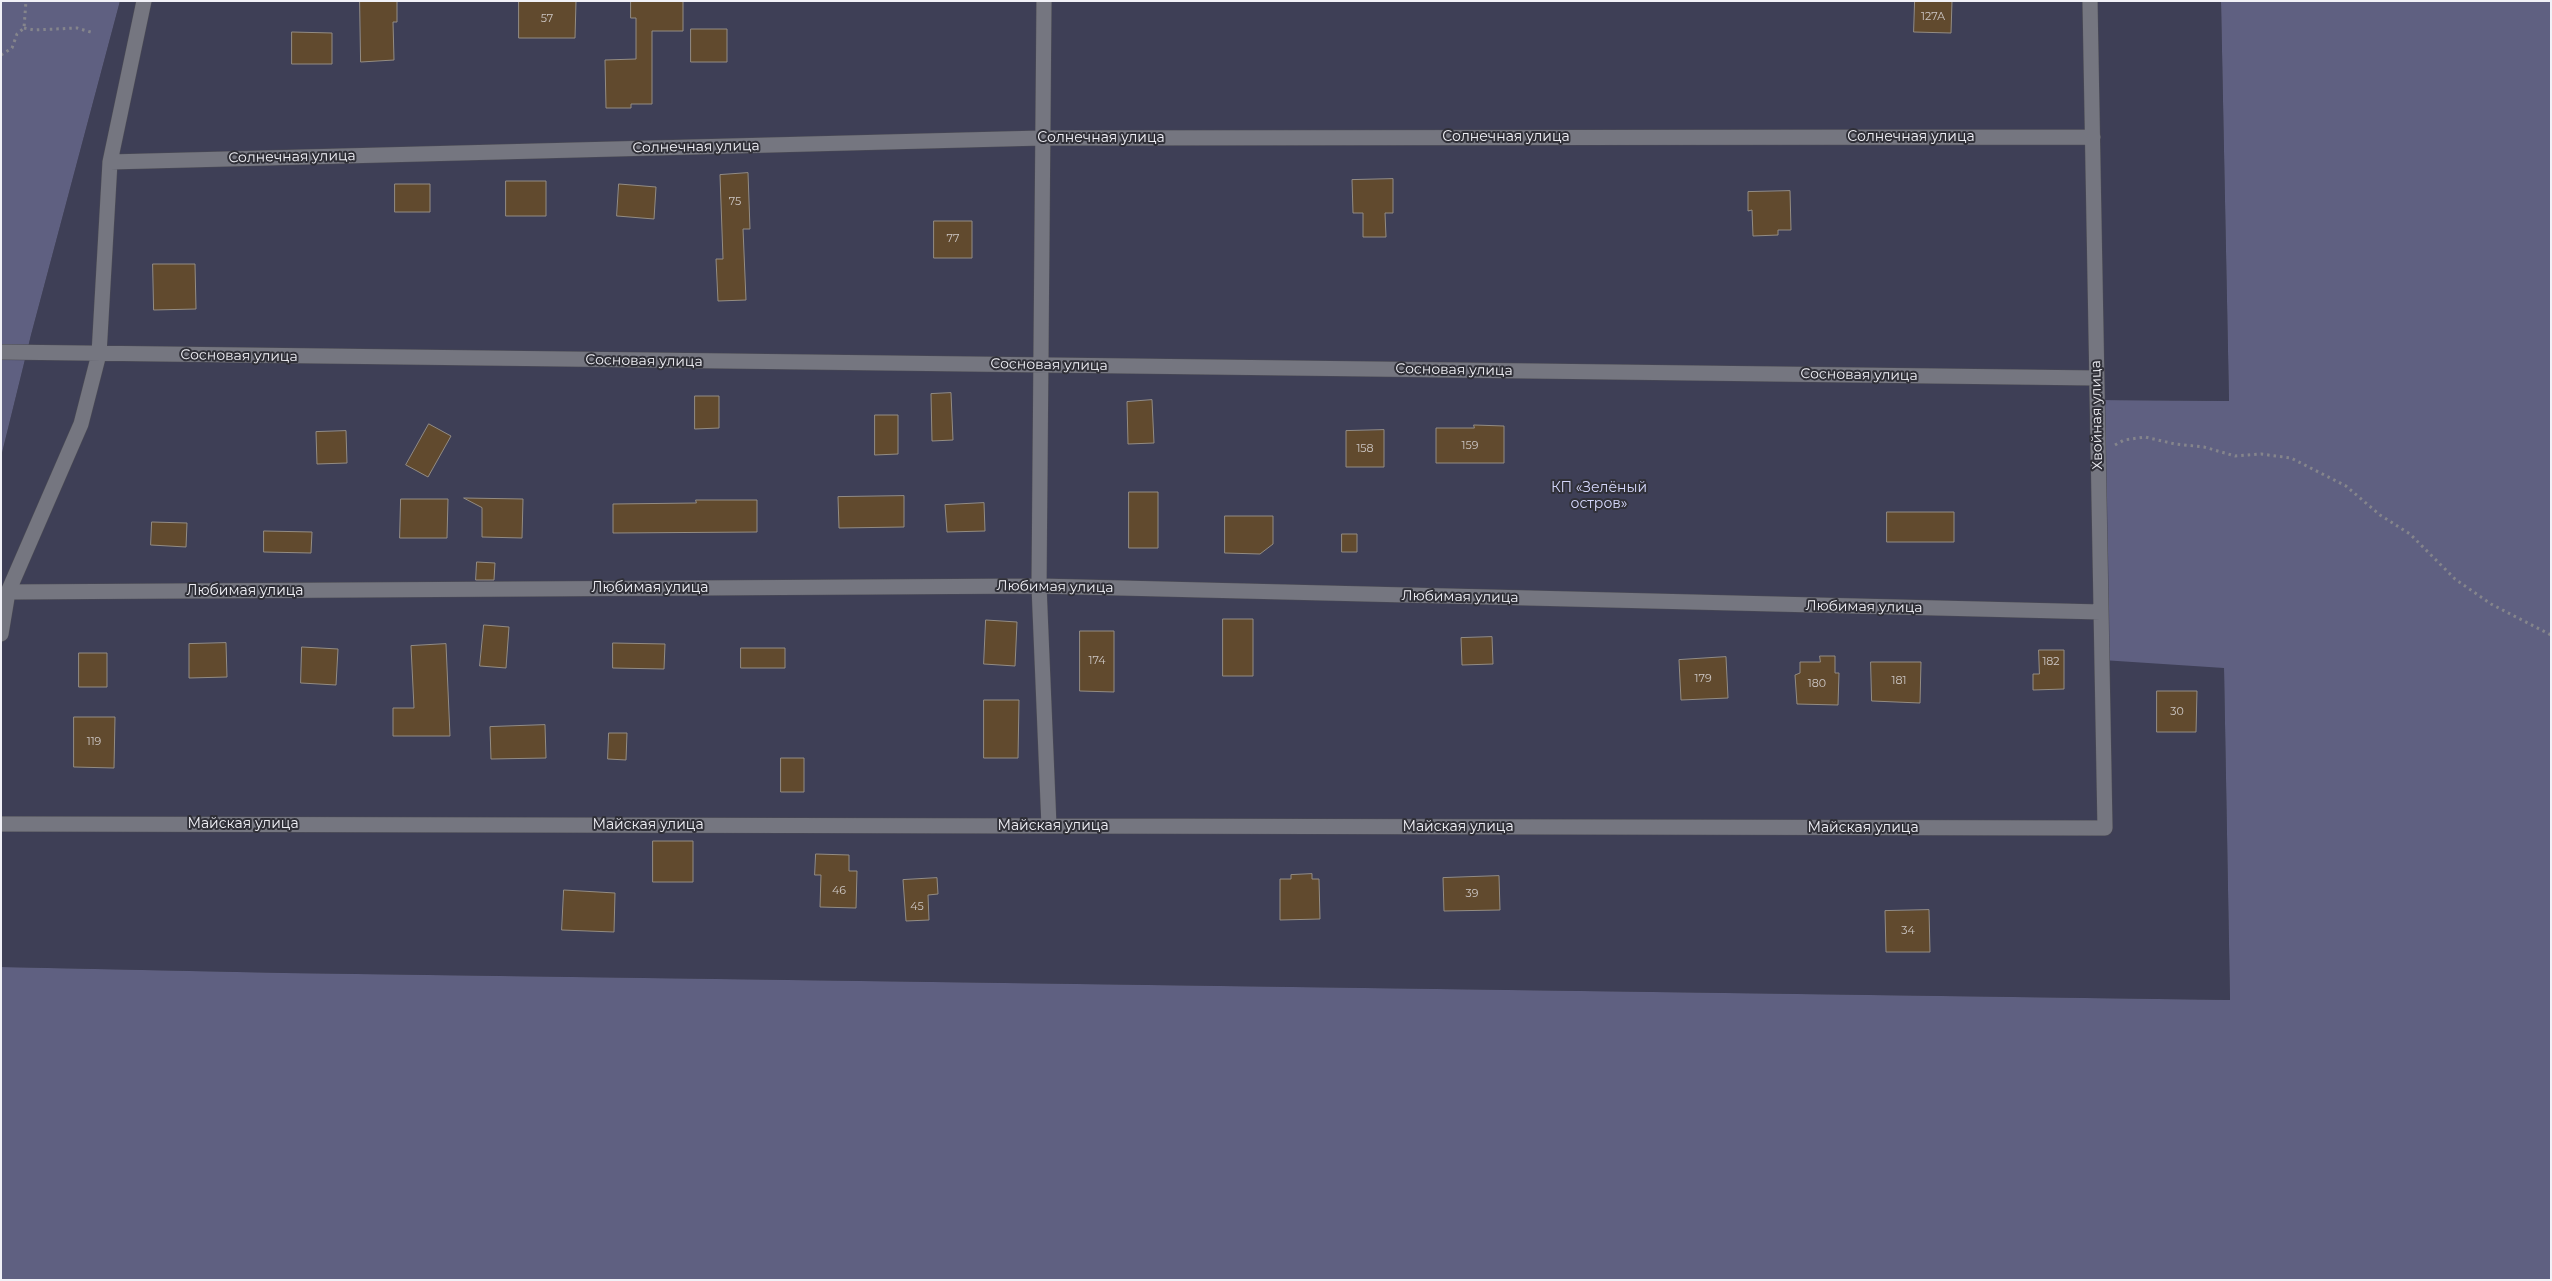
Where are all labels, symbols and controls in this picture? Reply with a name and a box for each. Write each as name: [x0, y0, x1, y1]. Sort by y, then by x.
house number: 127А: [1921, 10, 1945, 24]
house number: 57: [541, 12, 553, 26]
street label: Солнечная улица: [1442, 129, 1570, 145]
street label: Солнечная улица: [1847, 129, 1975, 145]
street label: Солнечная улица: [1037, 130, 1165, 146]
street label: Солнечная улица: [632, 137, 760, 157]
street label: Солнечная улица: [228, 147, 356, 167]
house number: 75: [729, 195, 741, 209]
house number: 77: [947, 232, 959, 246]
street label: Сосновая улица: [180, 347, 298, 365]
street label: Сосновая улица: [585, 352, 703, 370]
street label: Сосновая улица: [990, 356, 1108, 374]
street label: Хвойная улица: [2088, 360, 2106, 470]
street label: Сосновая улица: [1395, 361, 1513, 379]
street label: Сосновая улица: [1800, 366, 1918, 384]
house number: 159: [1462, 439, 1478, 453]
house number: 158: [1356, 442, 1374, 456]
park label: КП «Зелёный остров»: [1551, 480, 1647, 512]
street label: Любимая улица: [996, 578, 1114, 596]
street label: Любимая улица: [591, 580, 709, 596]
street label: Любимая улица: [186, 583, 304, 599]
street label: Любимая улица: [1401, 588, 1519, 606]
street label: Любимая улица: [1805, 598, 1923, 616]
house number: 174: [1088, 654, 1106, 668]
house number: 182: [2042, 655, 2060, 669]
house number: 179: [1694, 672, 1712, 686]
house number: 181: [1892, 674, 1906, 688]
house number: 180: [1808, 677, 1826, 691]
house number: 30: [2170, 705, 2184, 719]
house number: 119: [87, 735, 101, 749]
street label: Майская улица: [187, 816, 299, 832]
street label: Майская улица: [592, 817, 704, 833]
street label: Майская улица: [997, 818, 1109, 834]
street label: Майская улица: [1402, 819, 1514, 835]
street label: Майская улица: [1807, 820, 1919, 836]
house number: 46: [832, 884, 846, 898]
house number: 39: [1466, 887, 1478, 901]
house number: 45: [910, 900, 924, 914]
house number: 34: [1901, 924, 1915, 938]

